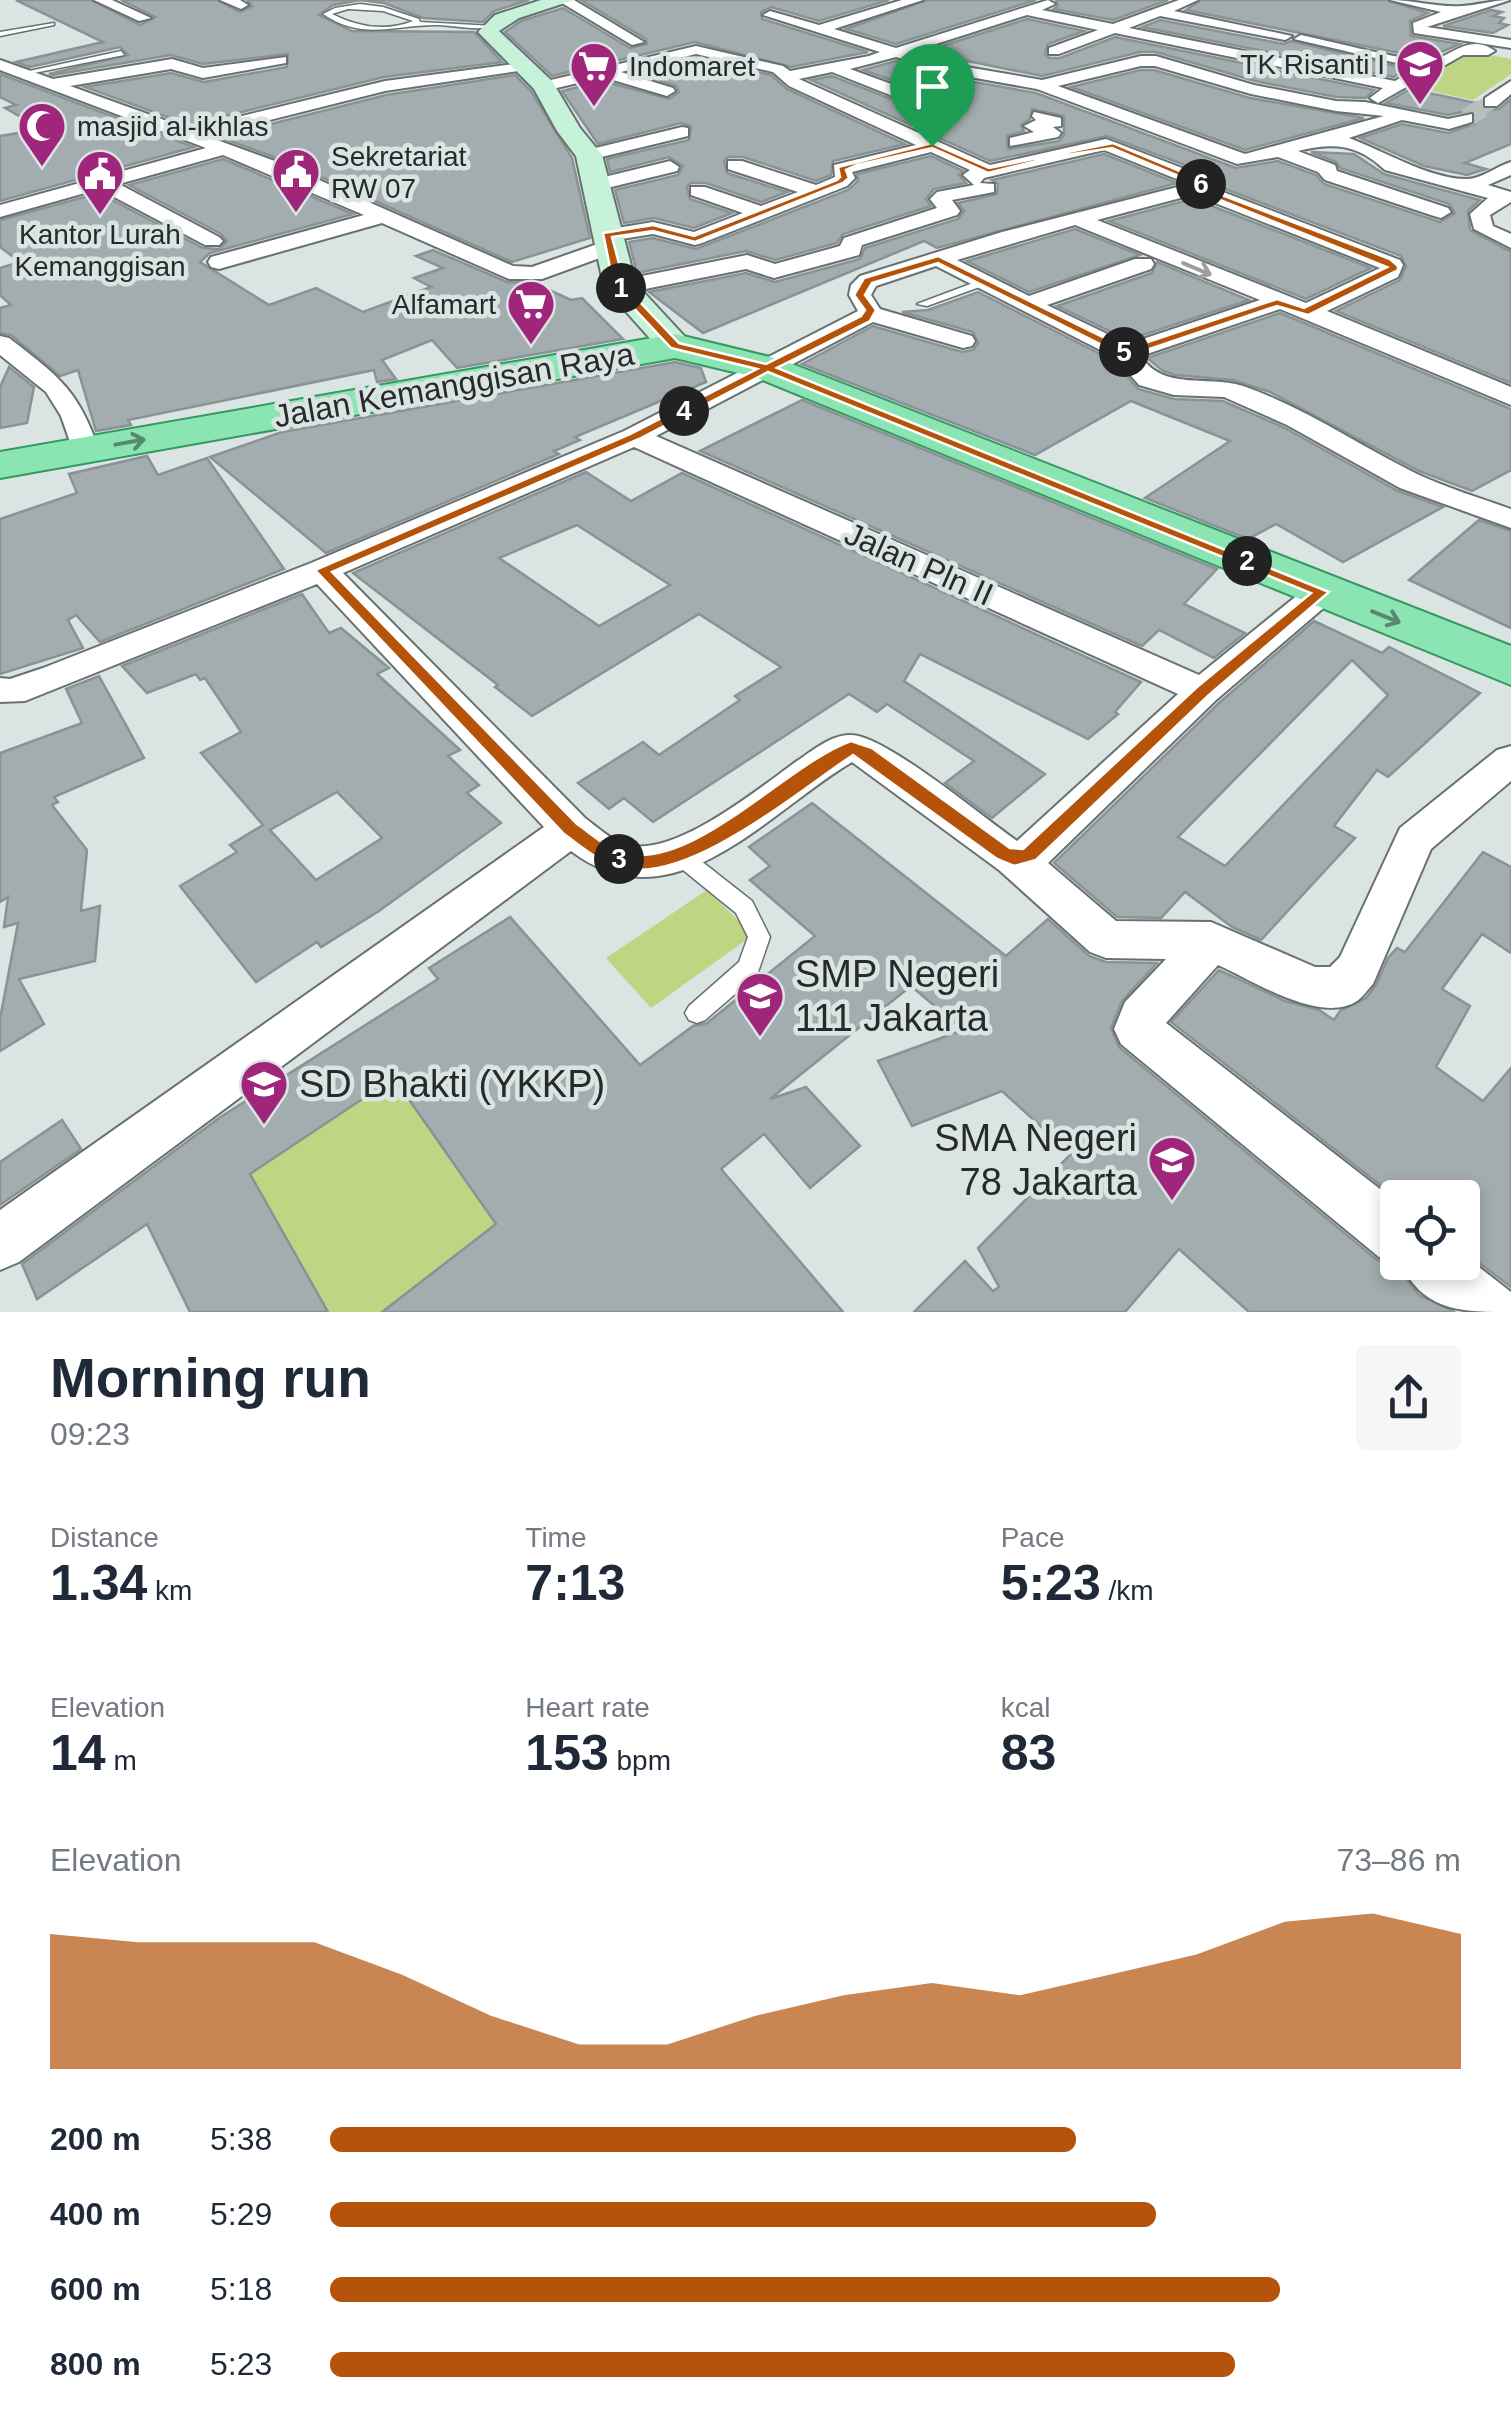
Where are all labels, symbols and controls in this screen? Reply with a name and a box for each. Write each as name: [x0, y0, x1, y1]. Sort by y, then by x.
school or university icon: TK Risanti I: [1394, 38, 1446, 106]
supermarket icon: Indomaret: [568, 40, 620, 108]
pin: [890, 44, 975, 147]
place label: TK Risanti I: [1240, 49, 1385, 80]
place label: Indomaret: [629, 51, 755, 82]
icon: arrive: [905, 59, 960, 114]
mosque icon: masjid al-ikhlas: [16, 100, 68, 168]
place label: masjid al-ikhlas: [77, 111, 268, 142]
place label: Sekretariat RW 07: [331, 141, 467, 204]
public building icon: Sekretariat RW 07: [270, 146, 322, 214]
public building icon: Kantor Lurah Kemanggisan: [74, 148, 126, 216]
pin: 6: [1176, 159, 1226, 209]
text: 6: [1193, 168, 1209, 199]
place label: Kantor Lurah Kemanggisan: [14, 219, 186, 282]
one-way arrow: [1181, 261, 1212, 279]
pin: 1: [596, 263, 646, 313]
text: 1: [613, 272, 629, 303]
supermarket icon: Alfamart: [505, 278, 557, 346]
place label: Alfamart: [392, 289, 496, 320]
pin: 5: [1099, 327, 1149, 377]
street label: Jalan Kemanggisan Raya: [271, 336, 637, 434]
text: 5: [1116, 336, 1132, 367]
pin: 4: [659, 386, 709, 436]
text: 4: [676, 395, 692, 426]
one-way arrow: [114, 432, 146, 451]
street label: Jalan Pln II: [839, 515, 999, 613]
pin: 2: [1222, 536, 1272, 586]
text: 2: [1239, 545, 1255, 576]
one-way arrow: [1370, 610, 1401, 628]
pin: 3: [594, 834, 644, 884]
text: 3: [611, 843, 627, 874]
place label: SMP Negeri 111 Jakarta: [795, 953, 999, 1039]
school or university icon: SMP Negeri 111 Jakarta: [734, 970, 786, 1038]
school or university icon: SD Bhakti (YKKP): [238, 1058, 290, 1126]
place label: SD Bhakti (YKKP): [299, 1063, 605, 1105]
place label: SMA Negeri 78 Jakarta: [934, 1117, 1138, 1203]
school or university icon: SMA Negeri 78 Jakarta: [1146, 1134, 1198, 1202]
map controls: [1380, 1180, 1480, 1280]
button: locate: [1380, 1180, 1480, 1280]
button: share: [1356, 1345, 1461, 1450]
text: Morning run: [50, 1347, 371, 1409]
text: 09:23: [50, 1416, 130, 1452]
text: Distance: [50, 1522, 159, 1553]
text: Time: [525, 1522, 587, 1553]
text: Pace: [1001, 1522, 1064, 1553]
text: 1.34: [50, 1555, 147, 1611]
text: 7:13: [525, 1555, 625, 1611]
text: 5:23: [1001, 1555, 1101, 1611]
text: km: [147, 1575, 192, 1606]
text: /km: [1101, 1575, 1154, 1606]
text: Elevation: [50, 1692, 165, 1723]
text: Heart rate: [525, 1692, 650, 1723]
text: kcal: [1001, 1692, 1050, 1723]
text: 14: [50, 1725, 106, 1781]
text: 153: [525, 1725, 609, 1781]
text: 83: [1001, 1725, 1056, 1781]
text: m: [106, 1745, 137, 1776]
text: bpm: [609, 1745, 671, 1776]
text: Elevation: [50, 1842, 182, 1878]
text: 73–86 m: [1336, 1842, 1461, 1878]
text: 200 m: [50, 2121, 141, 2157]
text: 5:38: [210, 2121, 272, 2157]
text: 400 m: [50, 2196, 141, 2232]
text: 5:29: [210, 2196, 272, 2232]
text: 600 m: [50, 2271, 141, 2307]
text: 5:18: [210, 2271, 272, 2307]
text: 800 m: [50, 2346, 141, 2382]
text: 5:23: [210, 2346, 272, 2382]

